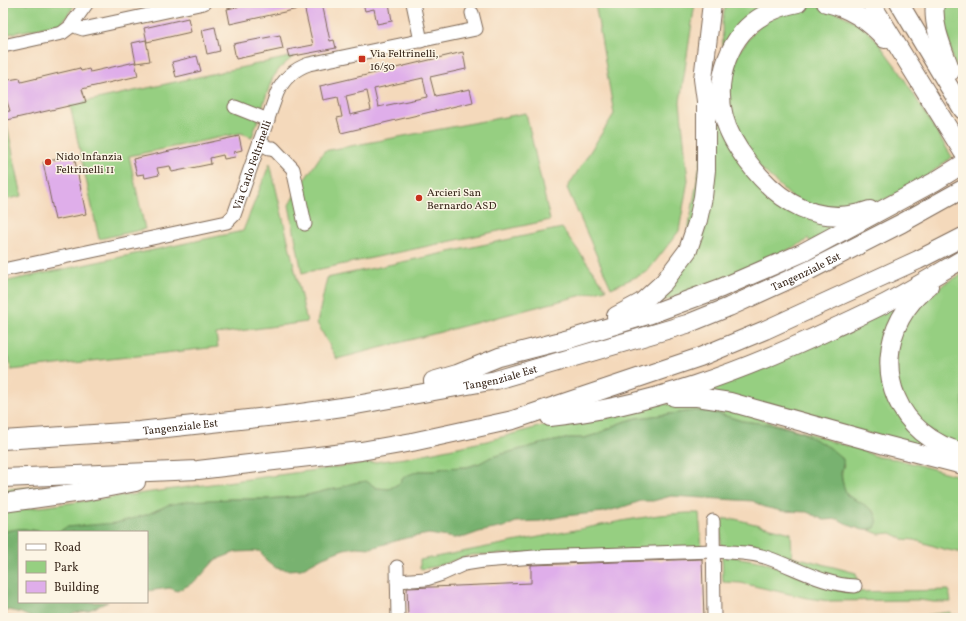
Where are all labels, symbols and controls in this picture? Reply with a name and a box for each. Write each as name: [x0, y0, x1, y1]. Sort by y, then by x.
place label: Via Feltrinelli, 16/50: [370, 47, 439, 75]
marker: Via Feltrinelli, 16/50: [357, 54, 367, 64]
street label: Via Carlo Feltrinelli: [230, 119, 276, 212]
place label: Nido Infanzia Feltrinelli 11: [56, 150, 123, 178]
marker: Nido Infanzia Feltrinelli 11: [43, 157, 53, 167]
place label: Arcieri San Bernardo ASD: [427, 186, 496, 214]
marker: Arcieri San Bernardo ASD: [414, 193, 424, 203]
street label: Tangenziale Est: [769, 249, 844, 296]
street label: Tangenziale Est: [463, 362, 540, 395]
street label: Tangenziale Est: [142, 416, 219, 440]
legend: [18, 531, 148, 603]
text: Road: [54, 540, 81, 556]
text: Park: [54, 560, 79, 576]
text: Building: [54, 580, 99, 596]

